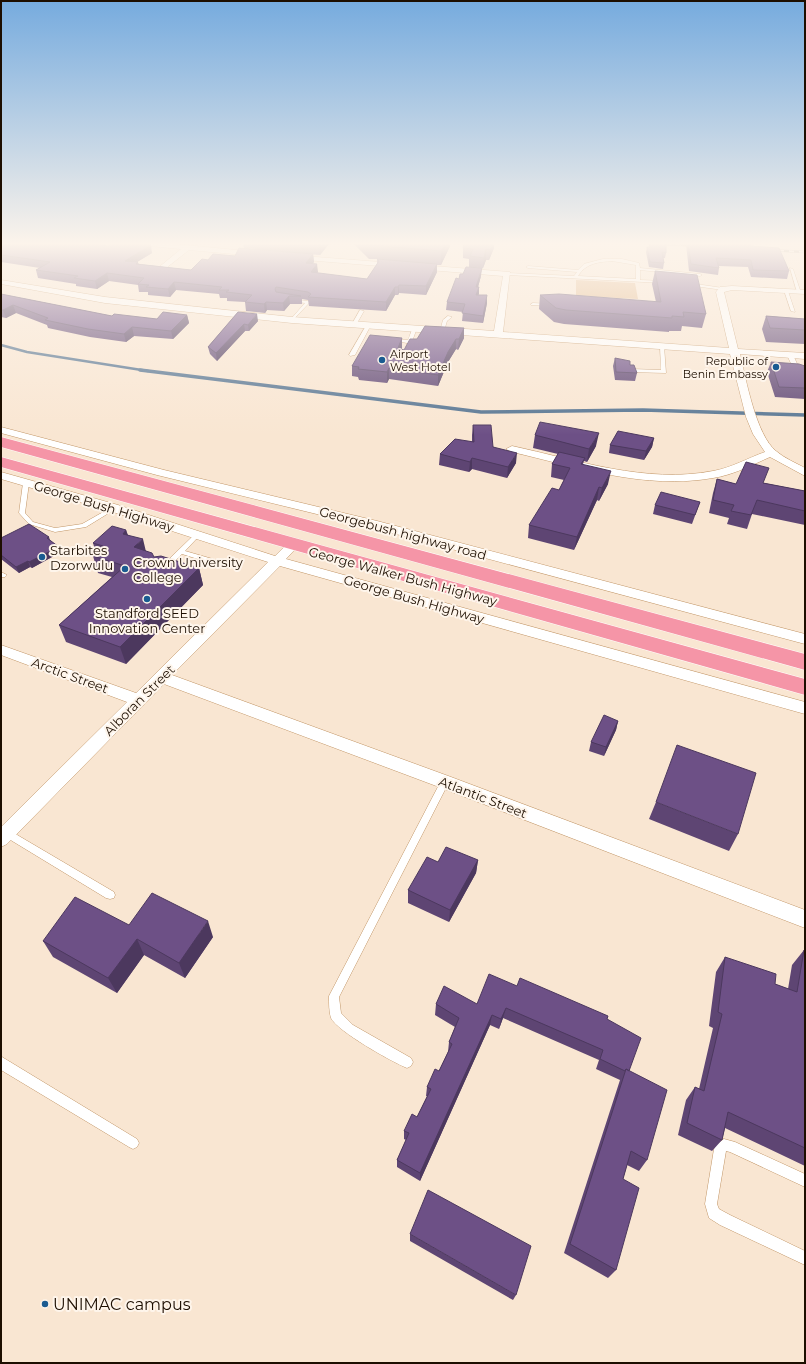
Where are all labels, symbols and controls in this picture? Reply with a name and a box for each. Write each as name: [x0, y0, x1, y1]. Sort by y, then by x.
place label: Airport West Hotel: [390, 347, 451, 374]
place label: Republic of Benin Embassy: [683, 354, 769, 381]
marker: Airport West Hotel: [377, 355, 387, 365]
marker: Republic of Benin Embassy: [771, 362, 781, 372]
street label: George Bush Highway: [32, 477, 177, 535]
street label: Georgebush highway road: [318, 503, 488, 563]
place label: Starbites Dzorwulu: [50, 542, 113, 573]
street label: George Walker Bush Highway: [307, 543, 500, 609]
marker: Starbites Dzorwulu: [37, 552, 47, 562]
place label: Crown University College: [133, 554, 244, 585]
marker: Crown University College: [120, 564, 130, 574]
street label: George Bush Highway: [342, 571, 487, 627]
marker: Standford SEED Innovation Center: [142, 594, 152, 604]
place label: Standford SEED Innovation Center: [89, 605, 205, 636]
street label: Arctic Street: [29, 654, 111, 696]
street label: Alboran Street: [100, 661, 178, 739]
street label: Atlantic Street: [437, 773, 529, 821]
place label: UNIMAC campus: [53, 1295, 191, 1314]
marker: UNIMAC campus: [40, 1299, 50, 1309]

